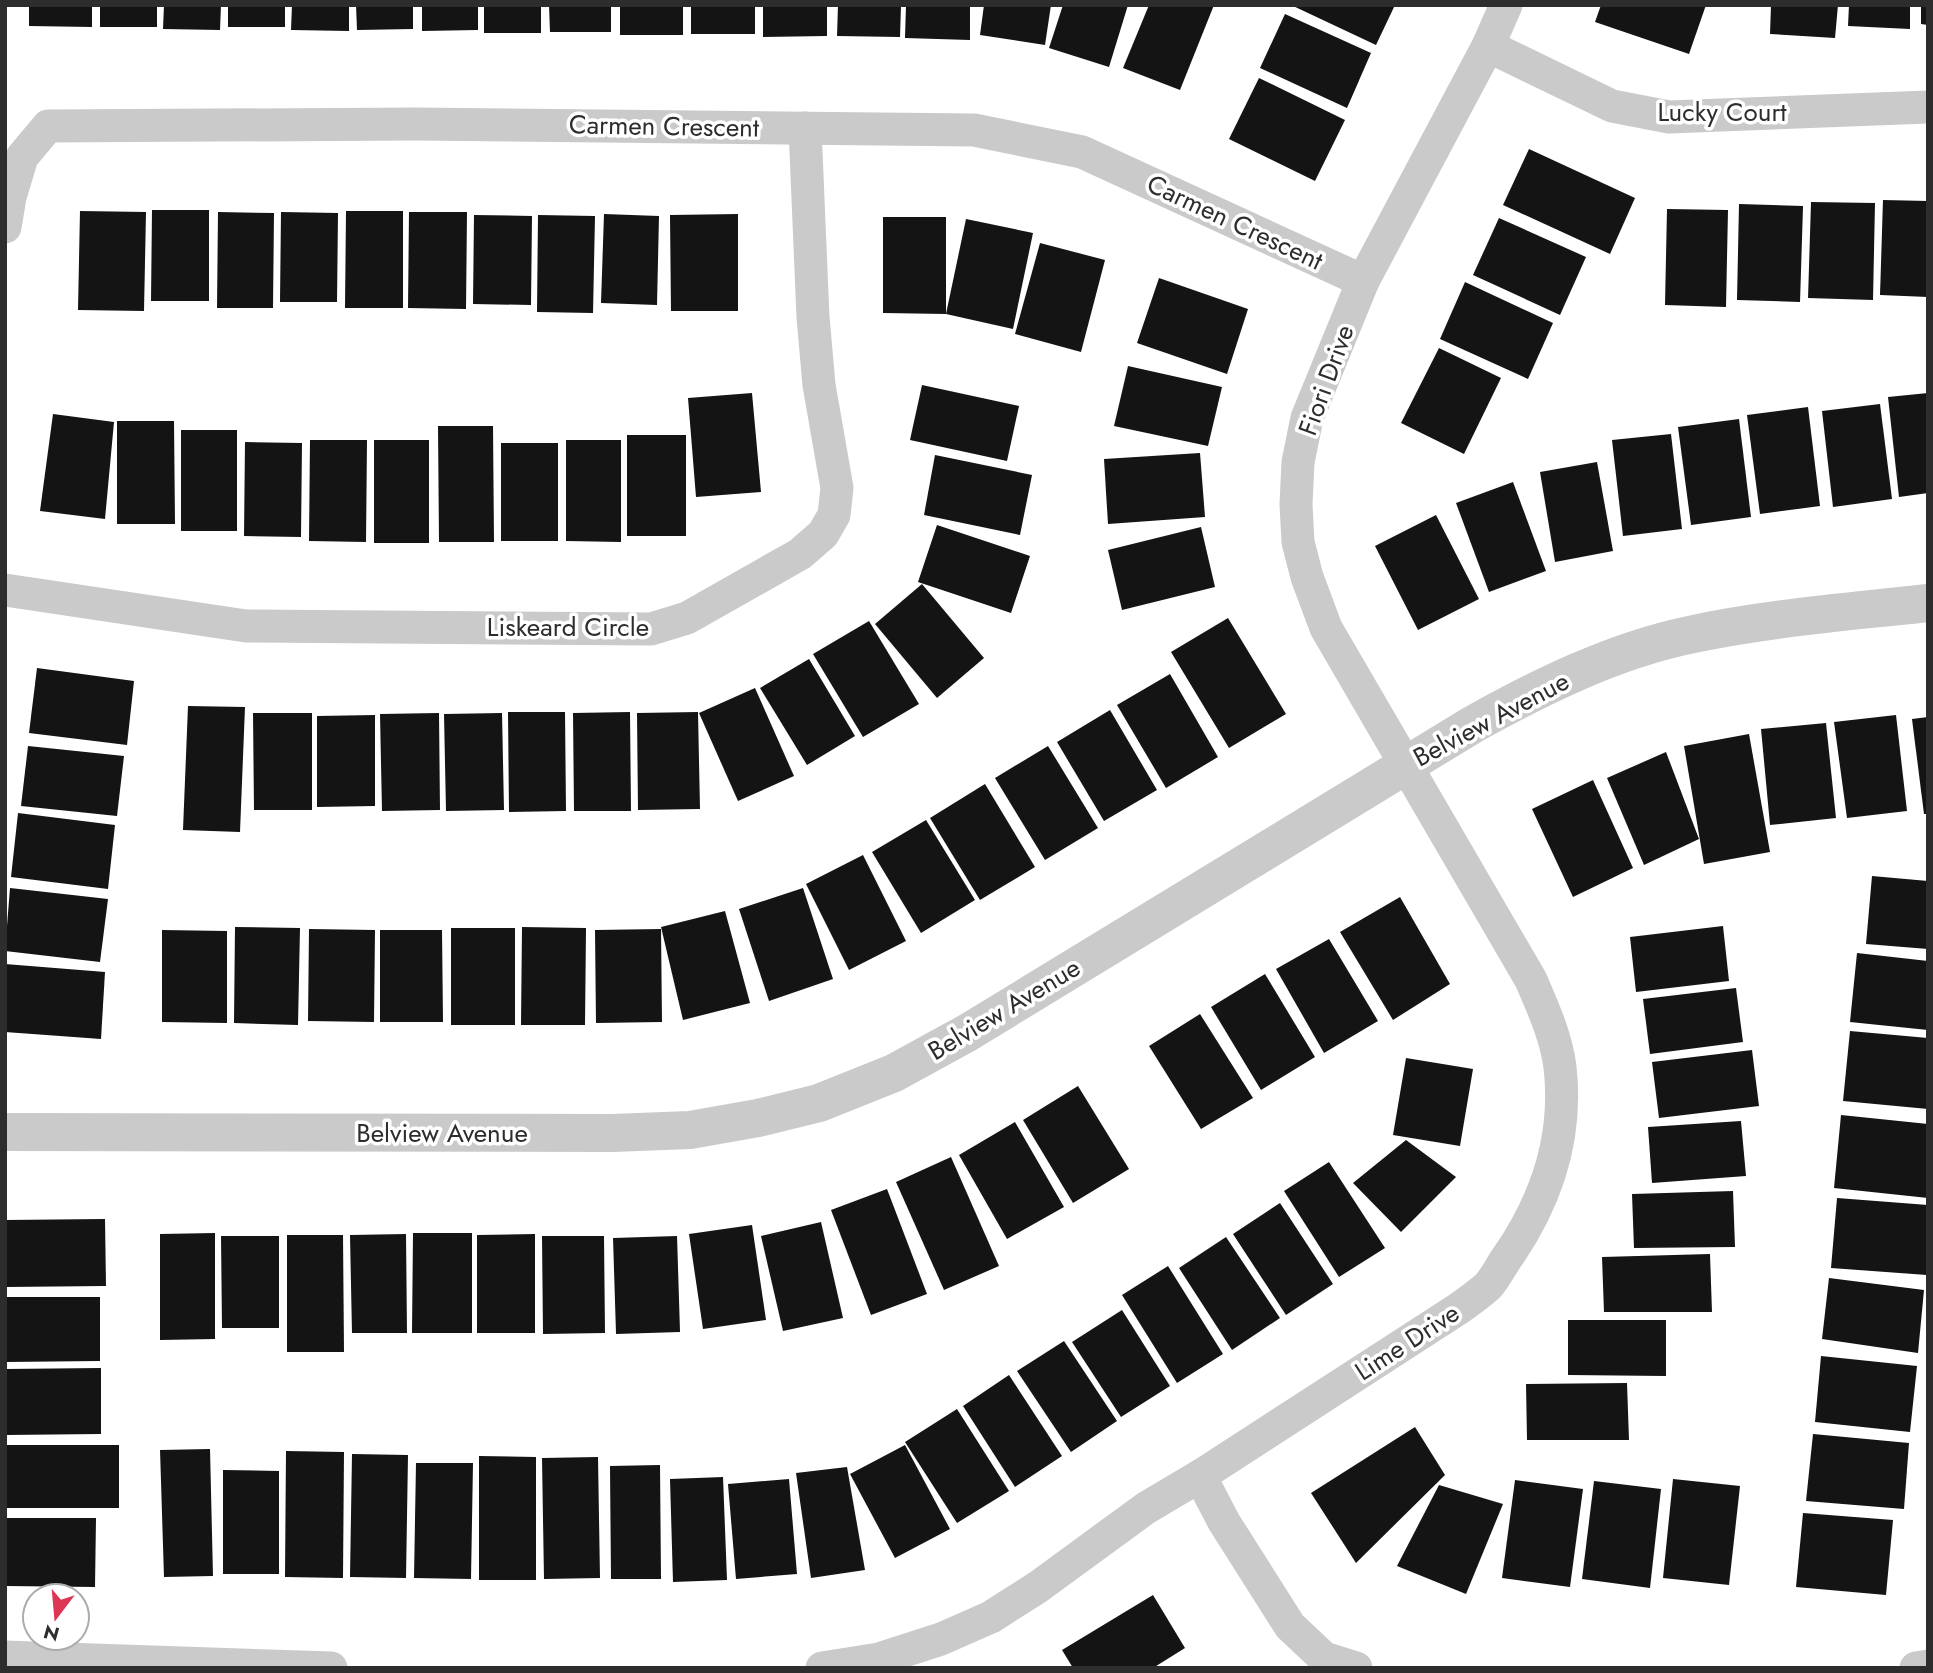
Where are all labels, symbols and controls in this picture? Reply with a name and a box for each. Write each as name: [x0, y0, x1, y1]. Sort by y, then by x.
street label: Lucky Court: [1657, 93, 1787, 131]
street label: Carmen Crescent: [569, 105, 760, 147]
street label: Carmen Crescent: [1141, 165, 1330, 280]
street label: Fiori Drive: [1288, 319, 1364, 441]
street label: Liskeard Circle: [487, 608, 649, 646]
street label: Belview Avenue: [1406, 662, 1576, 776]
street label: Belview Avenue: [921, 949, 1087, 1069]
street label: Belview Avenue: [356, 1114, 528, 1152]
street label: Lime Drive: [1347, 1294, 1467, 1390]
north arrow: [21, 1582, 91, 1652]
text: N: [40, 1618, 62, 1648]

